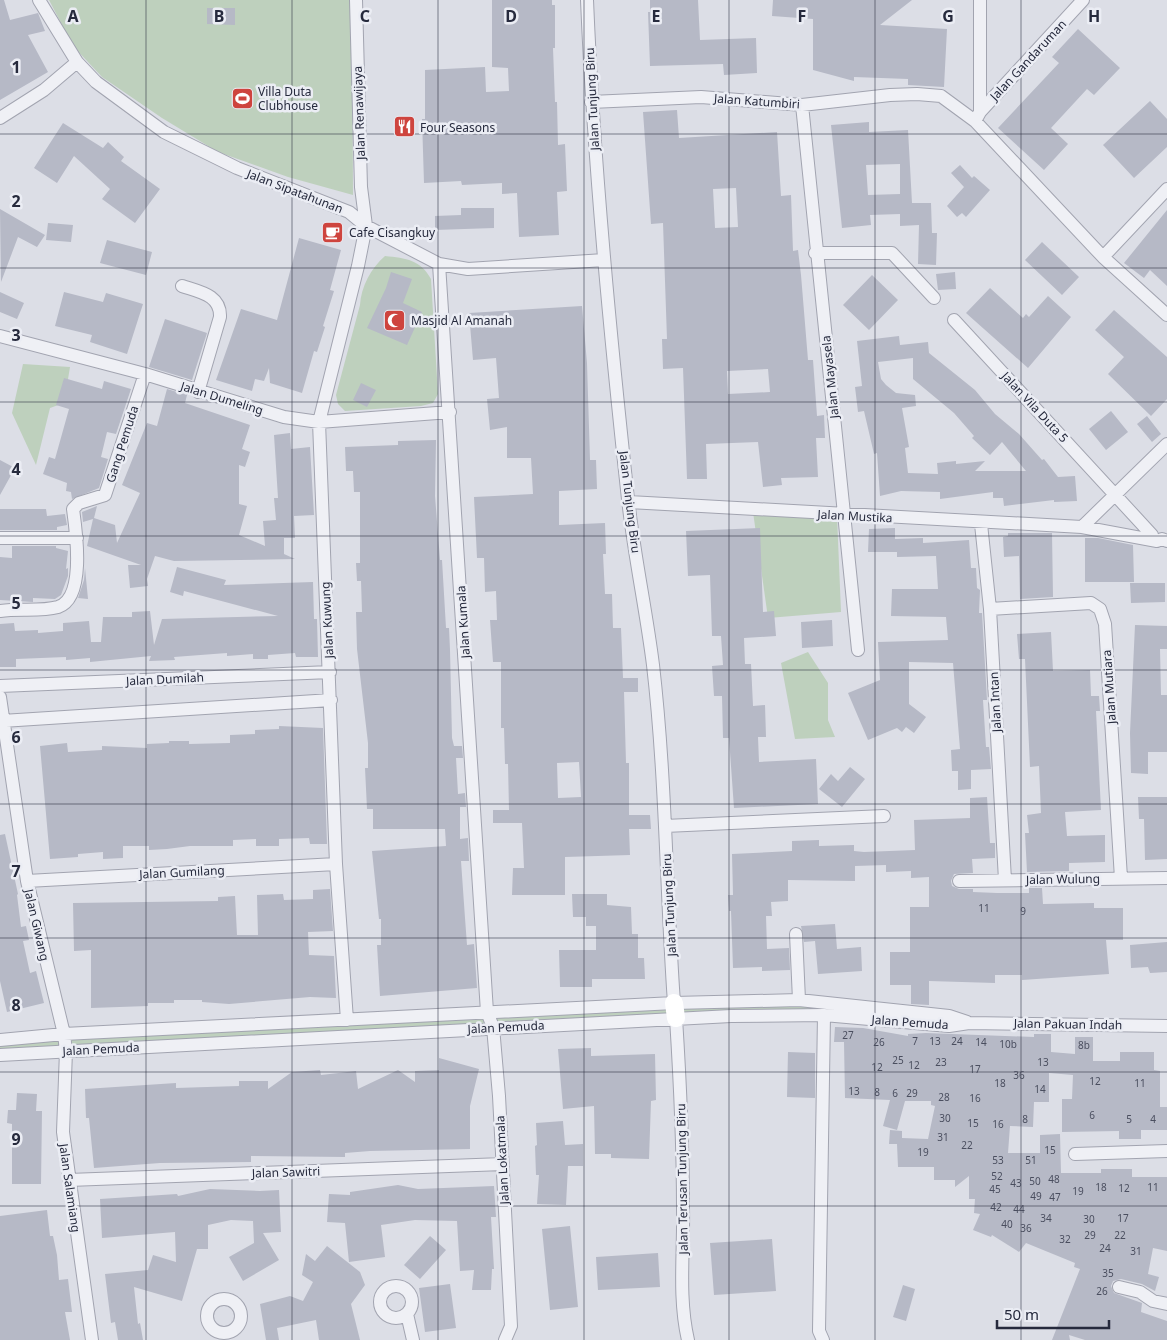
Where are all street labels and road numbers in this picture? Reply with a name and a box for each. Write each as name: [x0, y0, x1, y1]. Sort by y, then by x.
street label: Jalan Gandaruman: [985, 16, 1070, 105]
street label: Jalan Tunjung Biru: [581, 47, 603, 152]
street label: Jalan Renawijaya: [349, 66, 369, 161]
street label: Jalan Katumbiri: [712, 89, 801, 112]
street label: Jalan Sipatahunan: [244, 164, 345, 217]
street label: Jalan Mayasela: [817, 335, 843, 420]
street label: Jalan Vila Duta 5: [997, 367, 1072, 446]
street label: Jalan Dumeling: [178, 377, 265, 419]
street label: Gang Pemuda: [102, 403, 142, 485]
street label: Jalan Tunjung Biru: [615, 449, 645, 554]
street label: Jalan Mustika: [816, 505, 893, 526]
street label: Jalan Kuwung: [316, 581, 338, 660]
street label: Jalan Kumala: [452, 585, 474, 660]
street label: Jalan Mutiara: [1098, 649, 1120, 726]
street label: Jalan Dumilah: [125, 668, 204, 690]
street label: Jalan Intan: [985, 671, 1005, 734]
street label: Jalan Tunjung Biru: [658, 853, 680, 958]
street label: Jalan Gumilang: [138, 861, 225, 883]
street label: Jalan Wulung: [1025, 870, 1100, 888]
street label: Jalan Giwang: [20, 886, 54, 963]
street label: Jalan Pemuda: [870, 1011, 949, 1033]
street label: Jalan Pakuan Indah: [1013, 1015, 1122, 1033]
street label: Jalan Pemuda: [466, 1016, 545, 1038]
street label: Jalan Pemuda: [61, 1038, 140, 1060]
street label: Jalan Terusan Tunjung Biru: [672, 1103, 692, 1256]
street label: Jalan Lokatmala: [491, 1115, 513, 1206]
street label: Jalan Salamiang: [55, 1142, 85, 1233]
street label: Jalan Sawitri: [250, 1162, 321, 1182]

